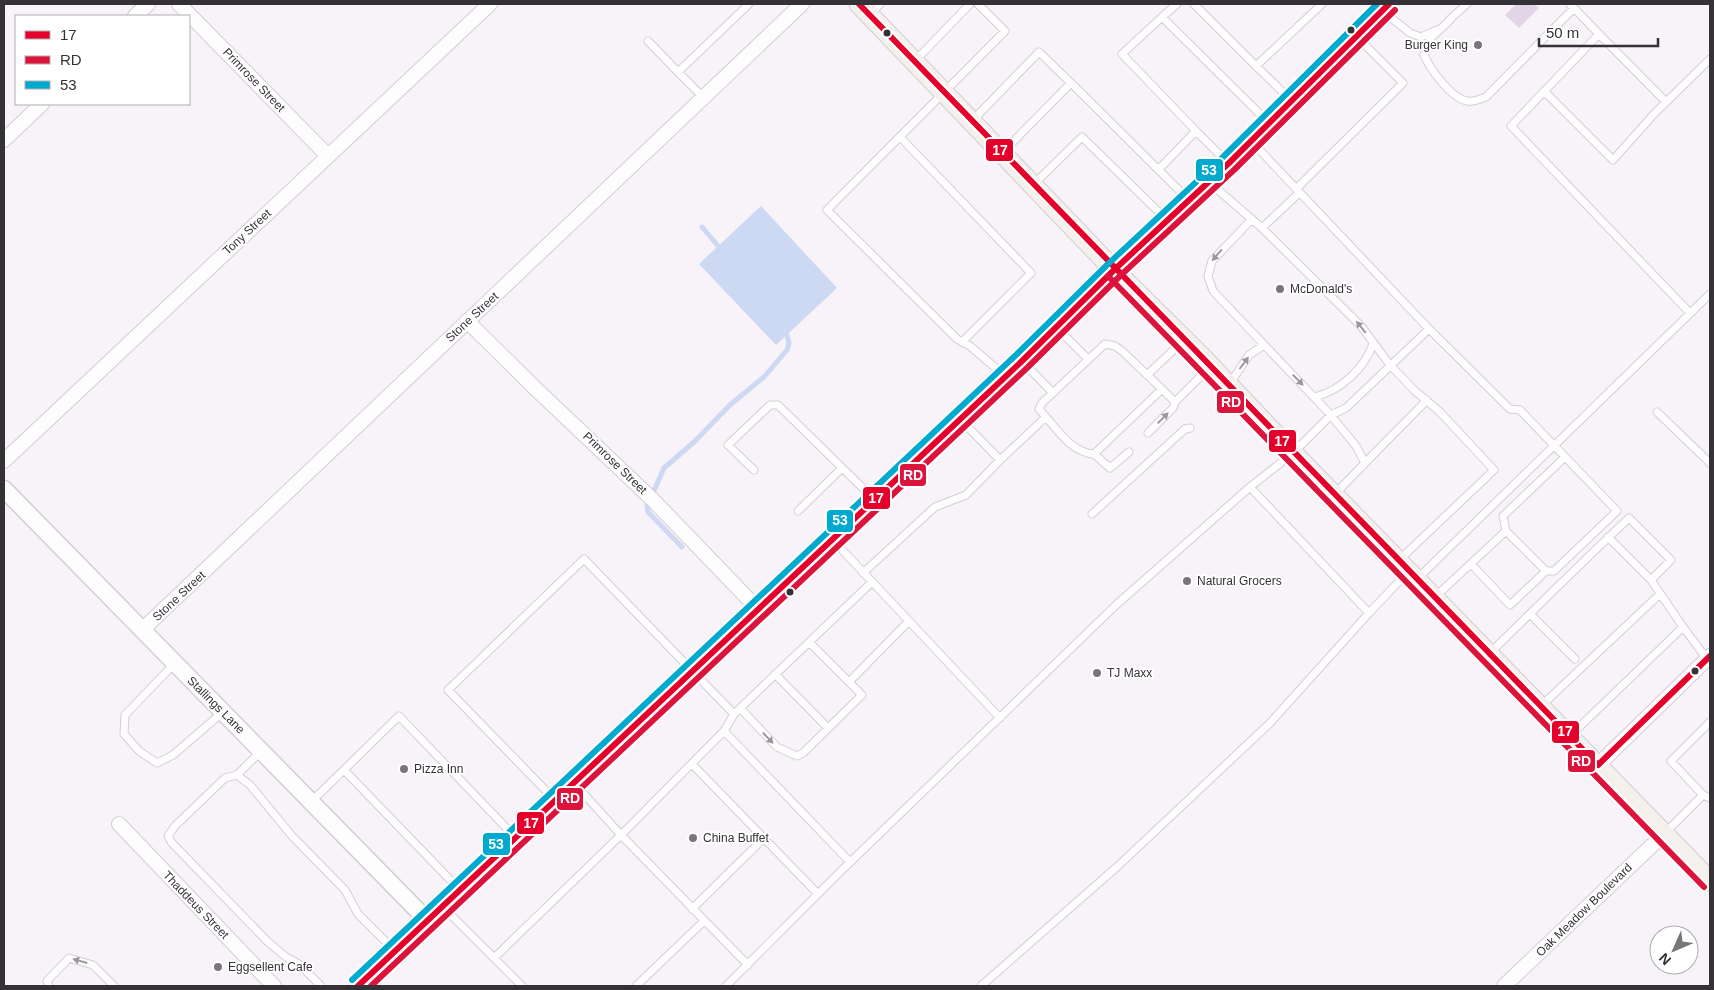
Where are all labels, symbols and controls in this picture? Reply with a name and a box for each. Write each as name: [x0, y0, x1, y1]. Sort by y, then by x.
legend: [15, 15, 190, 105]
scale bar: [1539, 15, 1658, 47]
text: 50 m: [1546, 24, 1579, 41]
unlabelled marker: [1346, 25, 1356, 35]
text: 17: [60, 26, 77, 43]
unlabelled marker: [882, 28, 892, 38]
place label: Burger King: [1405, 38, 1468, 52]
marker: Burger King: [1472, 39, 1484, 51]
street label: Primrose Street: [220, 45, 288, 115]
text: RD: [60, 51, 82, 68]
text: 53: [60, 76, 77, 93]
line badge: 17: [985, 138, 1014, 162]
text: 17: [992, 142, 1008, 158]
line badge: 53: [1195, 158, 1224, 182]
text: 53: [1201, 162, 1217, 178]
street label: Tony Street: [220, 206, 274, 258]
one-way arrow: [1211, 249, 1223, 261]
place label: McDonald's: [1290, 282, 1352, 296]
marker: McDonald's: [1274, 283, 1286, 295]
street label: Stone Street: [443, 289, 502, 345]
one-way arrow: [1355, 320, 1366, 333]
one-way arrow: [1238, 356, 1249, 369]
one-way arrow: [1292, 374, 1304, 386]
line badge: RD: [1216, 390, 1245, 414]
text: RD: [1221, 394, 1241, 410]
one-way arrow: [1156, 412, 1168, 424]
street label: Primrose Street: [580, 429, 650, 497]
line badge: 17: [1268, 429, 1297, 453]
text: 17: [1274, 433, 1290, 449]
line badge: RD: [899, 463, 927, 487]
text: RD: [903, 467, 923, 483]
line badge: 17: [862, 486, 891, 510]
text: 17: [868, 490, 884, 506]
line badge: 53: [826, 509, 854, 533]
text: 53: [832, 512, 848, 528]
street label: Stone Street: [150, 568, 209, 624]
place label: Natural Grocers: [1197, 574, 1282, 588]
marker: Natural Grocers: [1181, 575, 1193, 587]
unlabelled marker: [785, 587, 795, 597]
place label: TJ Maxx: [1107, 666, 1152, 680]
unlabelled marker: [1690, 666, 1700, 676]
marker: TJ Maxx: [1091, 667, 1103, 679]
street label: Stallings Lane: [184, 673, 248, 737]
line badge: 17: [1551, 720, 1580, 744]
text: 17: [1557, 723, 1573, 739]
one-way arrow: [762, 732, 774, 744]
line badge: RD: [1567, 749, 1596, 773]
text: RD: [1571, 753, 1591, 769]
place label: Pizza Inn: [414, 762, 463, 776]
marker: Pizza Inn: [398, 763, 410, 775]
line badge: RD: [556, 787, 584, 811]
text: RD: [560, 790, 580, 806]
line badge: 17: [516, 811, 545, 835]
text: 17: [523, 815, 539, 831]
place label: China Buffet: [703, 831, 769, 845]
line badge: 53: [482, 832, 511, 856]
marker: China Buffet: [687, 832, 699, 844]
text: 53: [488, 836, 504, 852]
street label: Oak Meadow Boulevard: [1533, 860, 1635, 960]
street label: Thaddeus Street: [160, 868, 232, 942]
north arrow: [1649, 925, 1699, 975]
text: N: [1656, 950, 1674, 968]
one-way arrow: [73, 957, 88, 965]
place label: Eggsellent Cafe: [228, 960, 313, 974]
marker: Eggsellent Cafe: [212, 961, 224, 973]

